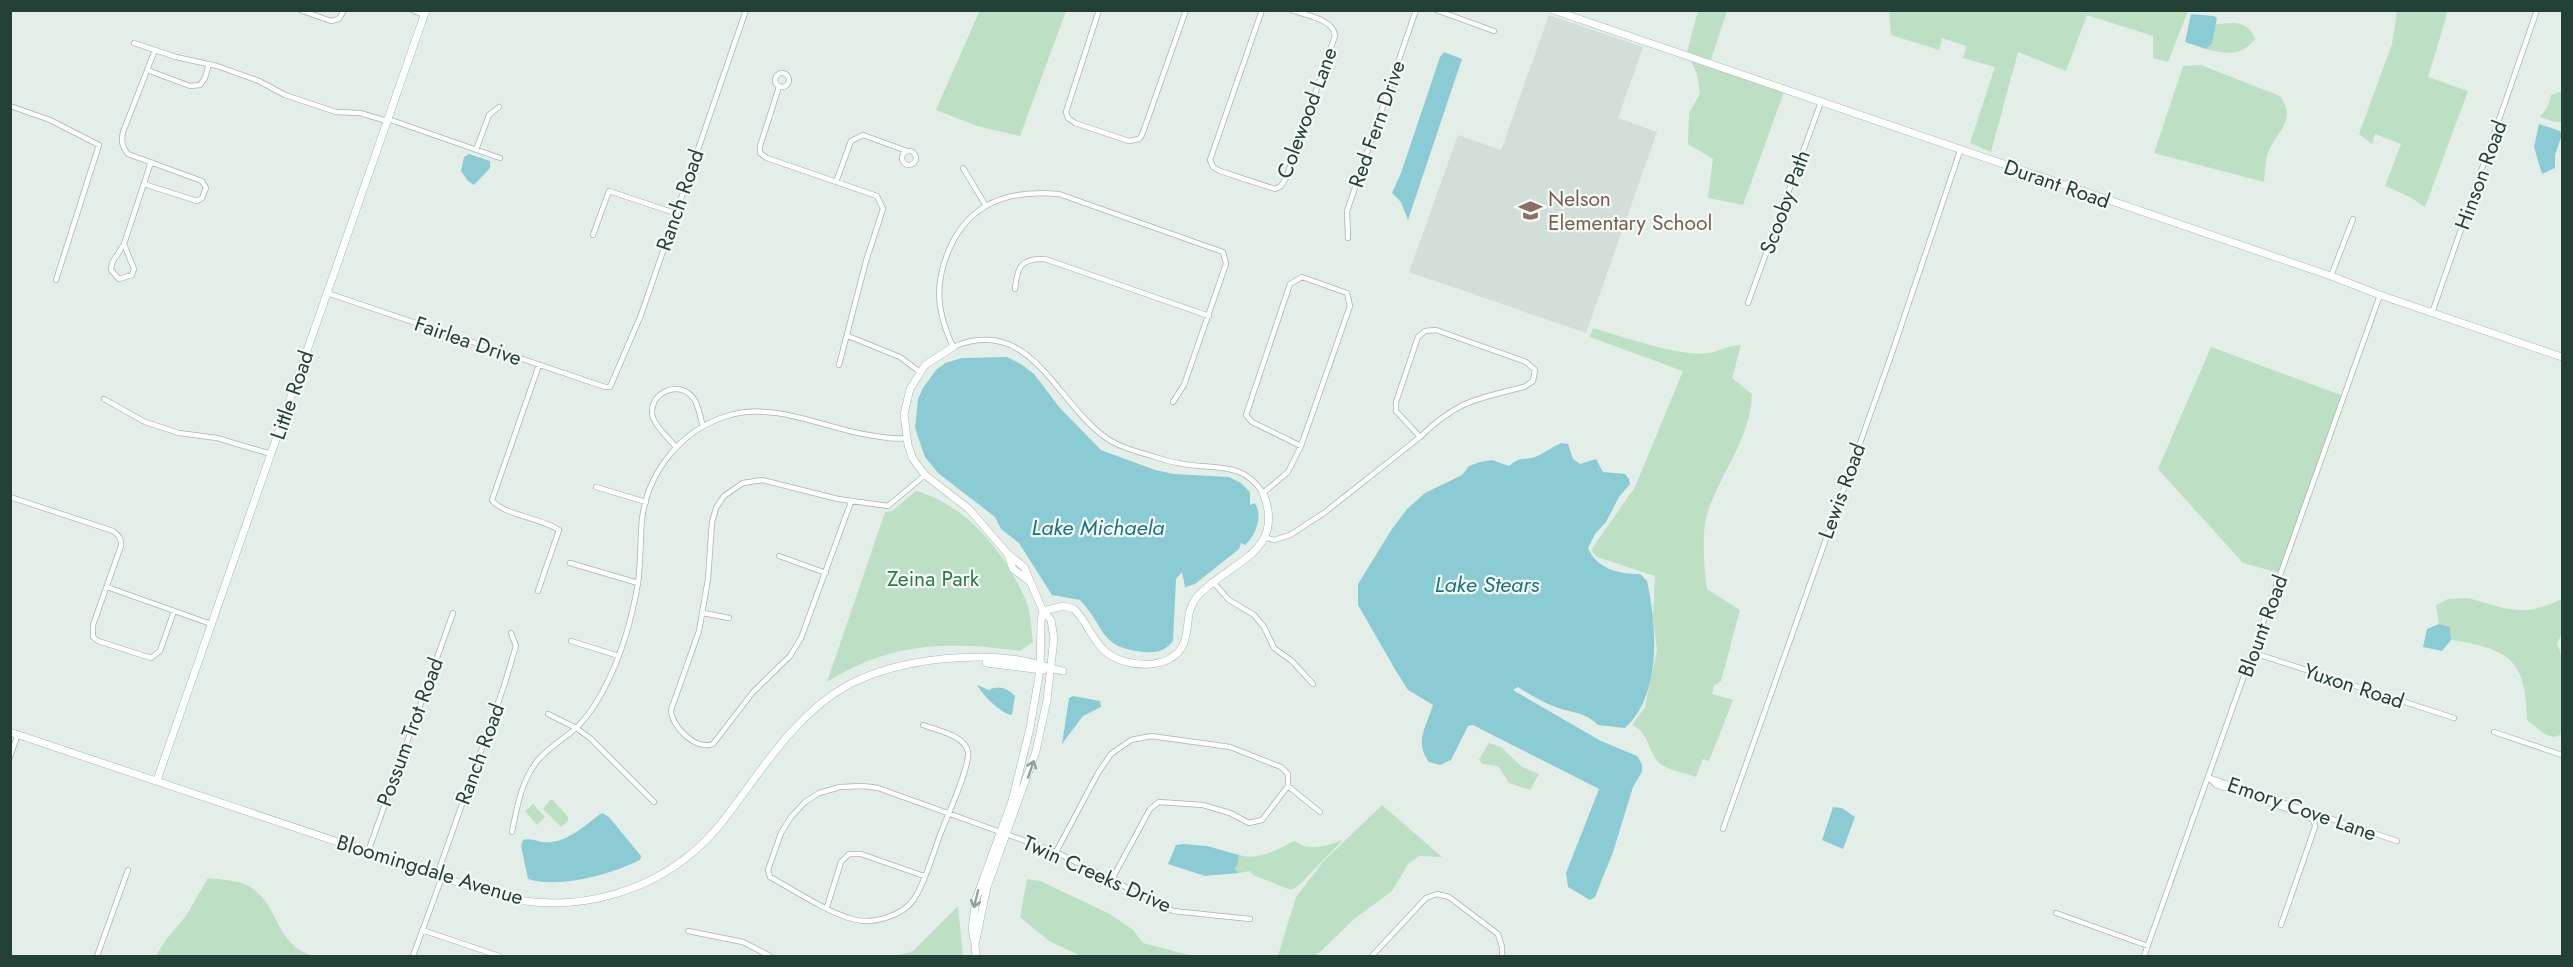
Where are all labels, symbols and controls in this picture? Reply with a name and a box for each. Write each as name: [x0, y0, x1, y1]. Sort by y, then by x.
street label: Colewood Lane: [1269, 43, 1345, 183]
street label: Red Fern Drive: [1341, 56, 1413, 192]
street label: Hinson Road: [2447, 116, 2515, 234]
street label: Ranch Road: [649, 145, 711, 255]
street label: Scooby Path: [1752, 146, 1818, 258]
street label: Durant Road: [2000, 152, 2114, 216]
place label: Nelson Elementary School: [1548, 184, 1712, 238]
school or university icon: Nelson Elementary School: [1517, 198, 1543, 224]
street label: Fairlea Drive: [410, 309, 526, 373]
street label: Little Road: [263, 347, 321, 443]
street label: Lewis Road: [1811, 439, 1873, 543]
water label: Lake Michaela: [1032, 511, 1164, 543]
park label: Zeina Park: [887, 564, 980, 594]
water label: Lake Stears: [1435, 568, 1540, 600]
street label: Blount Road: [2231, 571, 2295, 681]
street label: Possum Trot Road: [369, 654, 451, 810]
street label: Yuxon Road: [2300, 656, 2408, 716]
street label: Ranch Road: [448, 699, 512, 809]
one-way arrow: [1026, 760, 1037, 779]
street label: Emory Cove Lane: [2223, 769, 2381, 849]
street label: Bloomingdale Avenue: [333, 827, 527, 913]
street label: Twin Creeks Drive: [1018, 828, 1176, 920]
one-way arrow: [970, 890, 982, 909]

